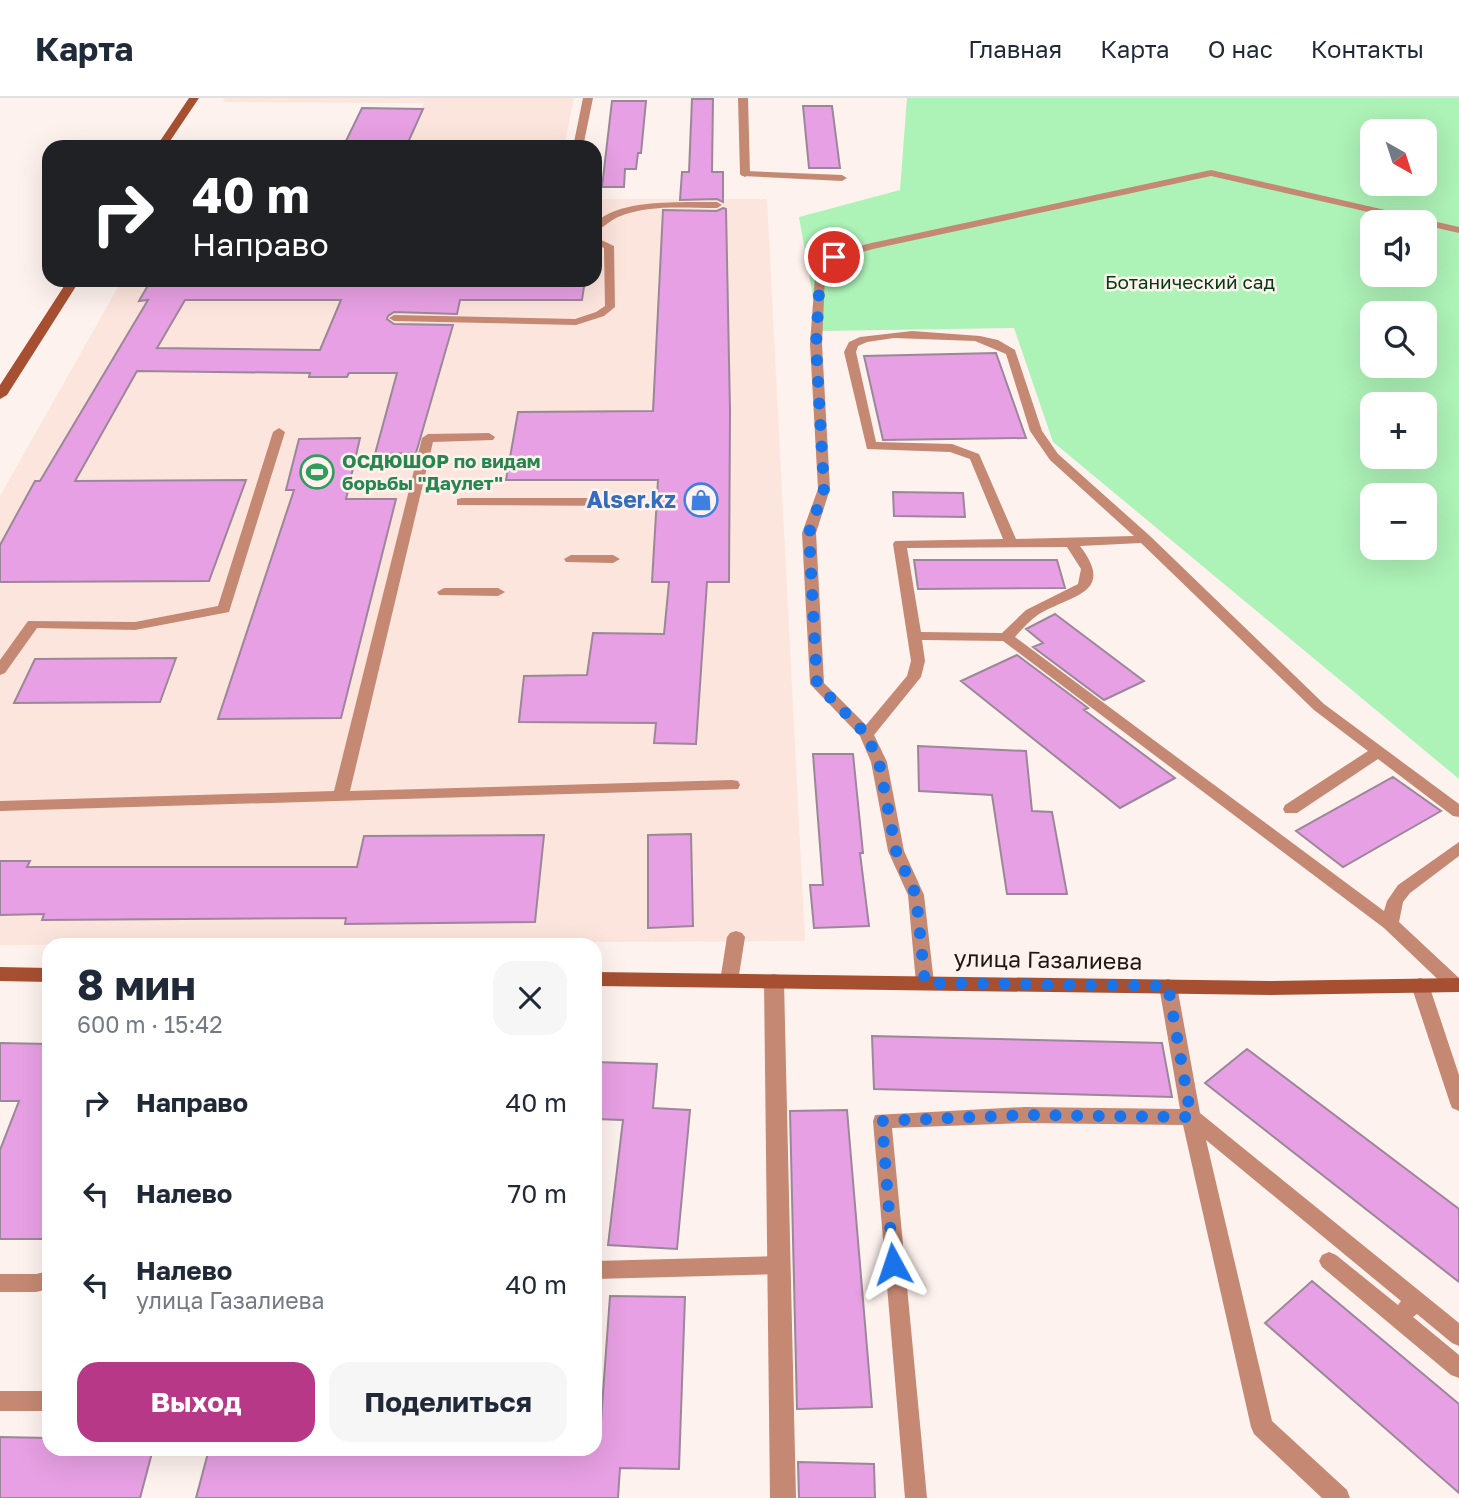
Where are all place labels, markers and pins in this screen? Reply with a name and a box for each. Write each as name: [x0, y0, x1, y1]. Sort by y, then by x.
pin: [804, 227, 864, 287]
place label: ОСДЮШОР по видам борьбы "Даулет": [342, 449, 541, 494]
sports icon: ОСДЮШОР по видам борьбы "Даулет": [298, 453, 336, 491]
shop icon: Alser.kz: [682, 481, 720, 519]
place label: Alser.kz: [587, 485, 676, 513]

